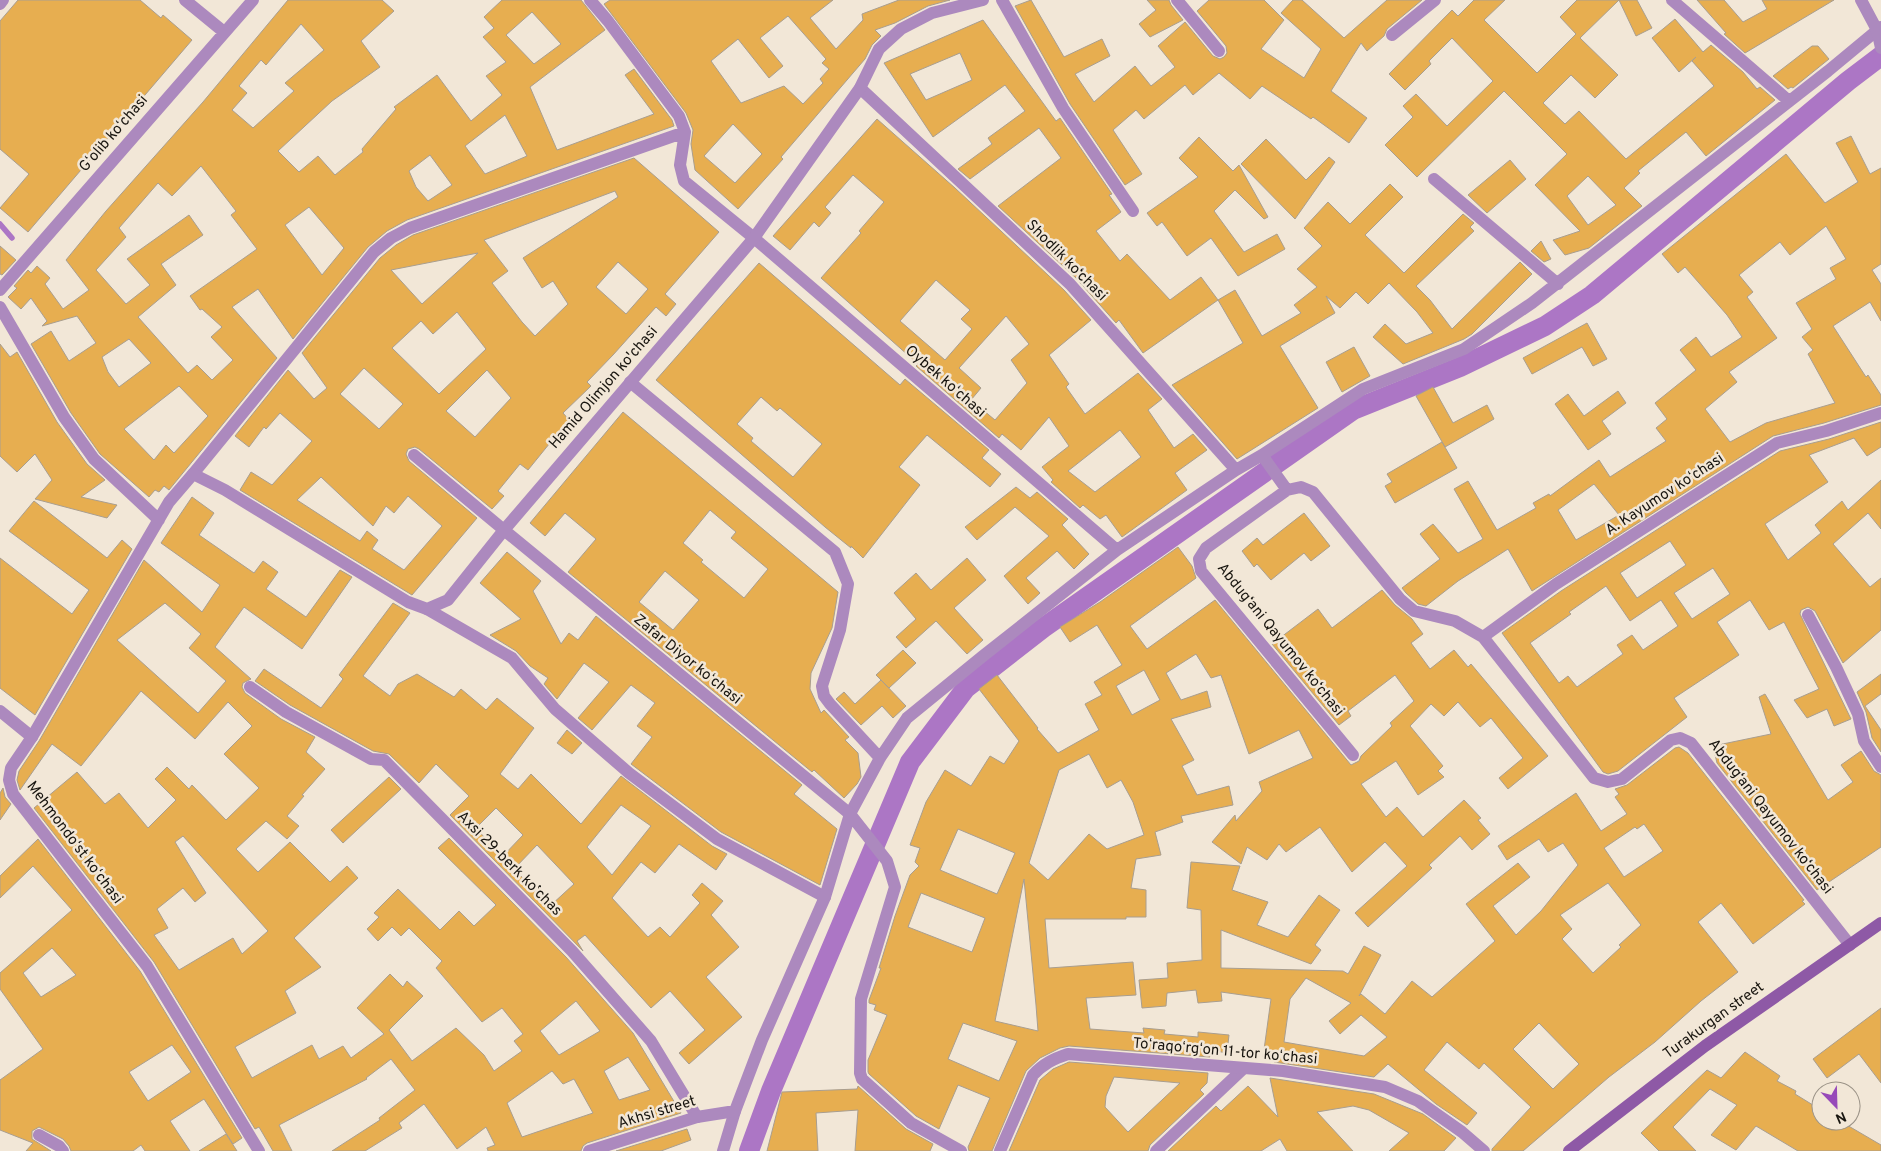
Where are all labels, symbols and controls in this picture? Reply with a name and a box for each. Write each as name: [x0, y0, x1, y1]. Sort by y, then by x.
street label: Gʻolib koʻchasi: [75, 92, 153, 176]
street label: Shodlik ko‘chasi: [1021, 216, 1111, 306]
street label: Hamid Olimjon ko'chasi: [546, 323, 662, 453]
street label: Oybek koʻchasi: [901, 342, 989, 422]
street label: A. Kayumov koʻchasi: [1602, 450, 1728, 540]
street label: Abdug‘ani Qayumov ko‘chasi: [1212, 559, 1348, 721]
street label: Zafar Diyor koʻchasi: [629, 611, 745, 709]
street label: Abdug‘ani Qayumov ko‘chasi: [1703, 736, 1837, 898]
street label: Mehmondoʻst koʻchasi: [22, 778, 126, 908]
street label: Аxsi 29-berk koʼchas: [453, 808, 565, 920]
street label: Turakurgan street: [1660, 978, 1768, 1064]
street label: Toʻraqoʻrgʻon 11-tor koʻchasi: [1132, 1034, 1318, 1070]
north arrow: [1811, 1081, 1861, 1131]
street label: Akhsi street: [616, 1092, 698, 1134]
text: N: [1833, 1107, 1848, 1126]

